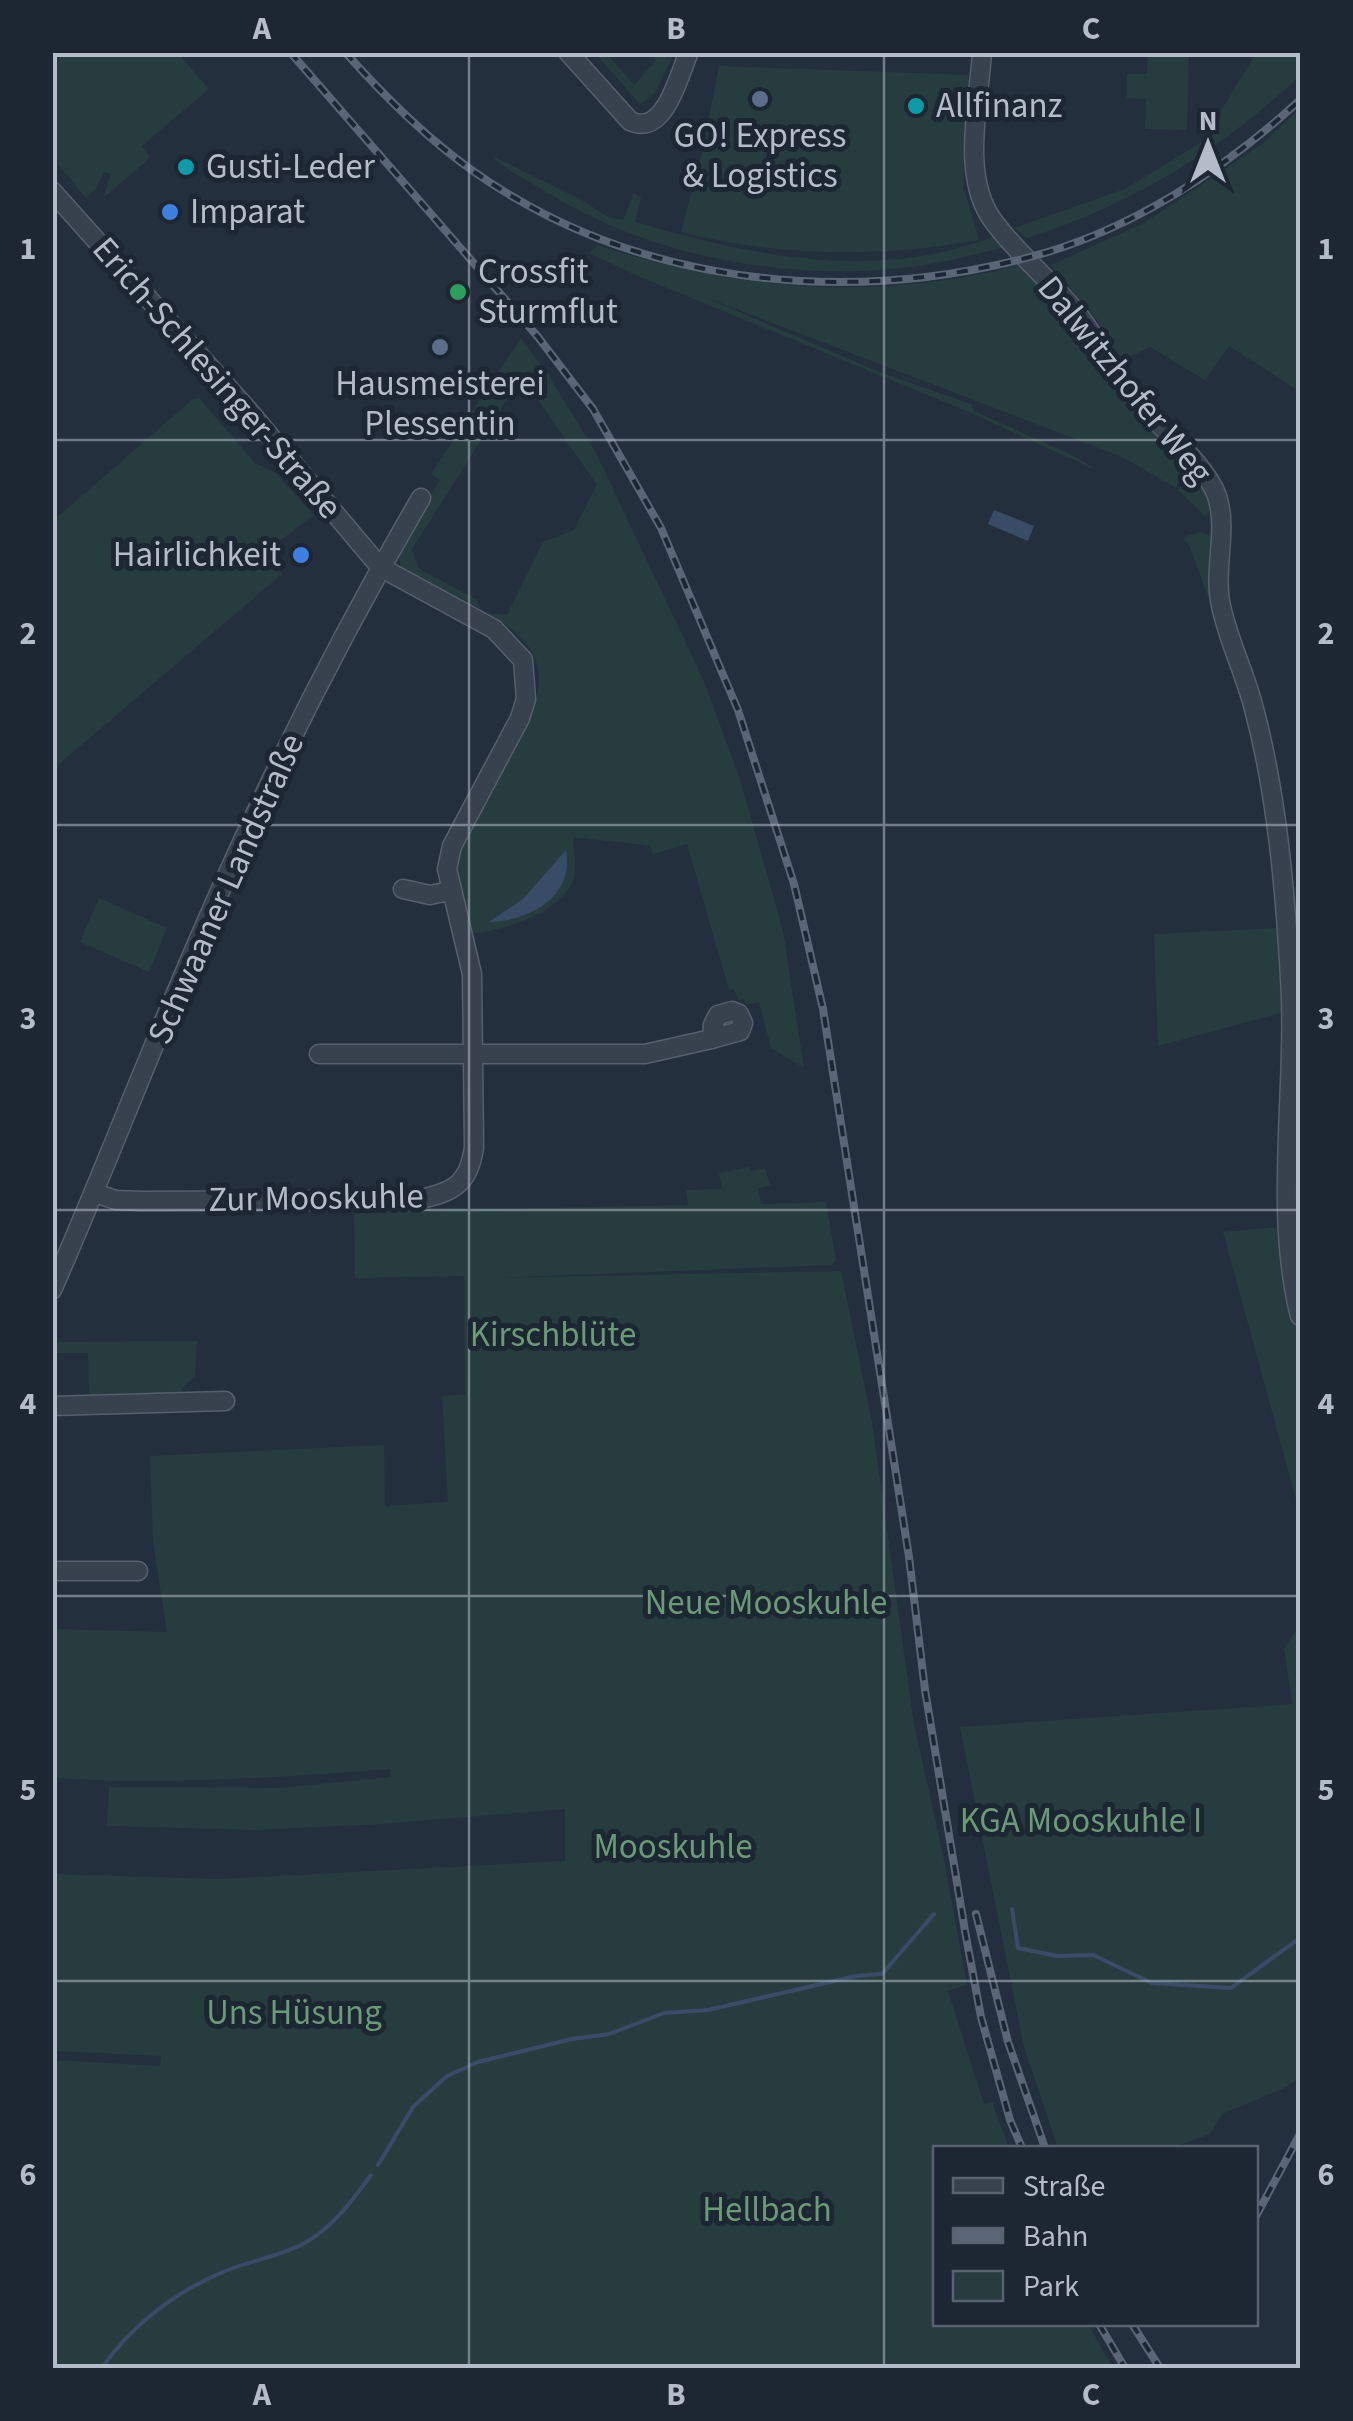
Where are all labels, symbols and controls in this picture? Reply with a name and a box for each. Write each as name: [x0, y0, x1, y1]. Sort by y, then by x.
text: A: [252, 6, 272, 52]
text: B: [666, 6, 686, 52]
text: C: [1082, 6, 1100, 52]
place label: Allfinanz: [936, 81, 1063, 131]
marker: GO! Express & Logistics: [749, 88, 771, 110]
marker: Allfinanz: [905, 95, 927, 117]
north arrow: [1158, 95, 1258, 195]
text: N: [1199, 101, 1217, 141]
place label: GO! Express & Logistics: [674, 111, 846, 201]
place label: Gusti-Leder: [206, 142, 376, 192]
marker: Gusti-Leder: [175, 156, 197, 178]
place label: Imparat: [190, 187, 305, 237]
marker: Imparat: [159, 201, 181, 223]
text: 1: [20, 226, 36, 272]
street label: Erich-Schlesinger-Straße: [80, 226, 354, 530]
text: 1: [1318, 226, 1334, 272]
place label: Crossfit Sturmflut: [478, 247, 618, 337]
street label: Dalwitzhofer Weg: [1025, 265, 1225, 495]
marker: Crossfit Sturmflut: [447, 281, 469, 303]
marker: Hausmeisterei Plessentin: [429, 336, 451, 358]
place label: Hausmeisterei Plessentin: [335, 359, 545, 449]
place label: Hairlichkeit: [113, 530, 281, 580]
marker: Hairlichkeit: [290, 544, 312, 566]
text: 2: [20, 611, 36, 657]
text: 2: [1318, 611, 1334, 657]
street label: Schwaaner Landstraße: [135, 726, 317, 1052]
text: 3: [20, 996, 36, 1042]
text: 3: [1318, 996, 1334, 1042]
street label: Zur Mooskuhle: [208, 1171, 424, 1225]
park label: Kirschblüte: [470, 1310, 636, 1360]
text: 4: [20, 1381, 37, 1427]
text: 4: [1318, 1381, 1335, 1427]
park label: Neue Mooskuhle: [645, 1578, 887, 1628]
text: 5: [20, 1767, 36, 1813]
text: 5: [1318, 1767, 1334, 1813]
park label: KGA Mooskuhle I: [960, 1796, 1202, 1846]
park label: Mooskuhle: [593, 1822, 753, 1872]
park label: Uns Hüsung: [206, 1988, 382, 2038]
legend: [933, 2146, 1258, 2326]
text: 6: [20, 2152, 36, 2198]
text: 6: [1318, 2152, 1334, 2198]
text: Straße: [1023, 2165, 1105, 2208]
park label: Hellbach: [702, 2185, 832, 2235]
text: Bahn: [1023, 2215, 1089, 2258]
text: Park: [1023, 2265, 1079, 2308]
text: A: [252, 2372, 272, 2418]
text: B: [666, 2372, 686, 2418]
text: C: [1082, 2372, 1100, 2418]

